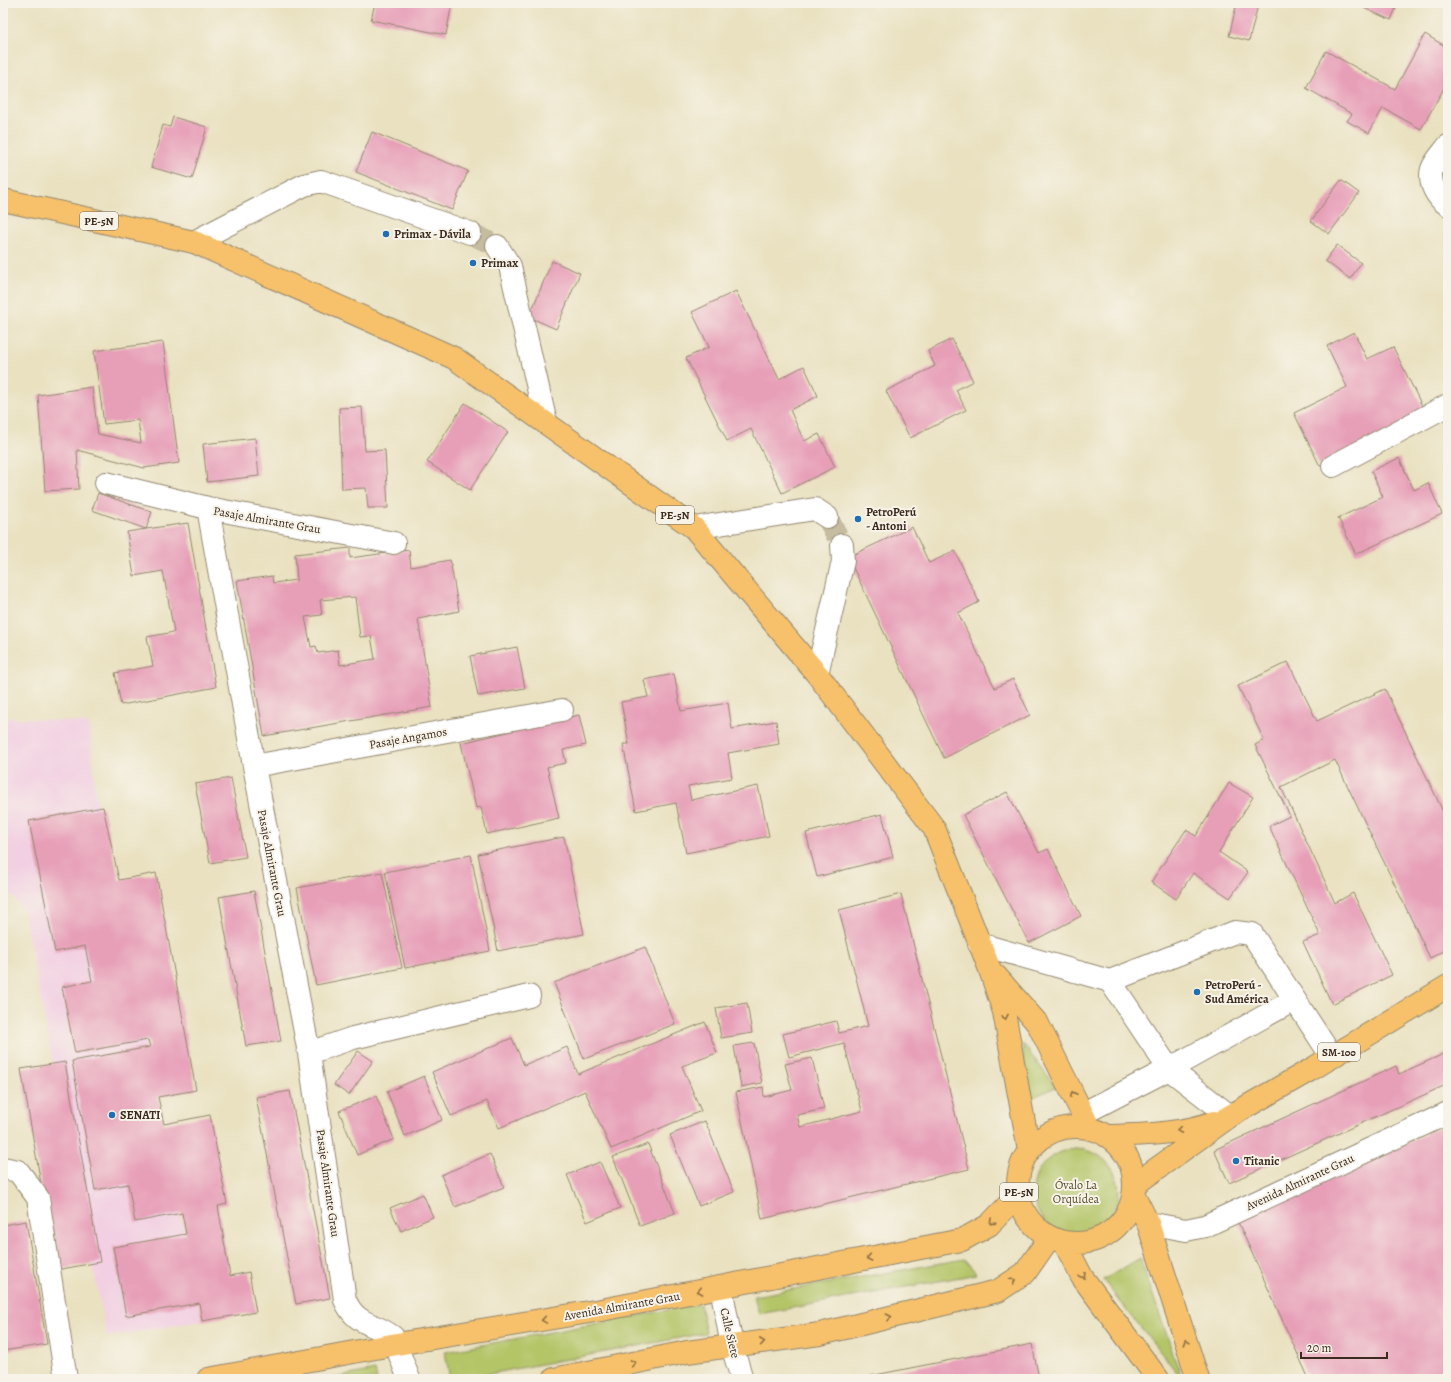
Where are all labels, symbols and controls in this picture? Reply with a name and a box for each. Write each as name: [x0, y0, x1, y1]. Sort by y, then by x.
road number: PE-5N: [80, 212, 118, 230]
place label: Primax - Dávila: [394, 226, 471, 242]
marker: Primax - Dávila: [381, 229, 391, 239]
place label: Primax: [481, 255, 518, 271]
marker: Primax: [468, 258, 478, 268]
street label: Pasaje Almirante Grau: [212, 503, 322, 537]
place label: PetroPerú - Antoni: [866, 504, 917, 534]
road number: PE-5N: [656, 506, 694, 524]
marker: PetroPerú - Antoni: [853, 514, 863, 524]
street label: Pasaje Angamos: [368, 723, 448, 753]
street label: Pasaje Almirante Grau: [254, 808, 290, 918]
place label: PetroPerú - Sud América: [1205, 977, 1269, 1007]
marker: PetroPerú - Sud América: [1192, 987, 1202, 997]
one-way arrow: [1000, 1014, 1009, 1020]
road number: SM-100: [1318, 1043, 1360, 1061]
one-way arrow: [1070, 1091, 1077, 1098]
place label: SENATI: [120, 1107, 160, 1123]
marker: SENATI: [107, 1110, 117, 1120]
one-way arrow: [1176, 1125, 1182, 1134]
street label: Pasaje Almirante Grau: [313, 1128, 344, 1239]
street label: Avenida Almirante Grau: [1243, 1150, 1357, 1214]
place label: Titanic: [1244, 1153, 1279, 1169]
marker: Titanic: [1231, 1156, 1241, 1166]
park label: Óvalo La Orquídea: [1053, 1177, 1100, 1207]
road number: PE-5N: [1000, 1183, 1038, 1201]
one-way arrow: [989, 1217, 997, 1225]
one-way arrow: [866, 1254, 872, 1262]
one-way arrow: [1078, 1272, 1085, 1279]
one-way arrow: [1009, 1278, 1016, 1286]
one-way arrow: [697, 1287, 703, 1295]
street label: Avenida Almirante Grau: [562, 1288, 682, 1324]
street label: Calle Siete: [716, 1306, 744, 1360]
one-way arrow: [886, 1314, 892, 1322]
one-way arrow: [541, 1315, 548, 1324]
scale bar: [1301, 1334, 1387, 1360]
one-way arrow: [759, 1338, 765, 1347]
one-way arrow: [1182, 1339, 1191, 1346]
text: 20 m: [1307, 1340, 1331, 1356]
one-way arrow: [630, 1359, 637, 1368]

